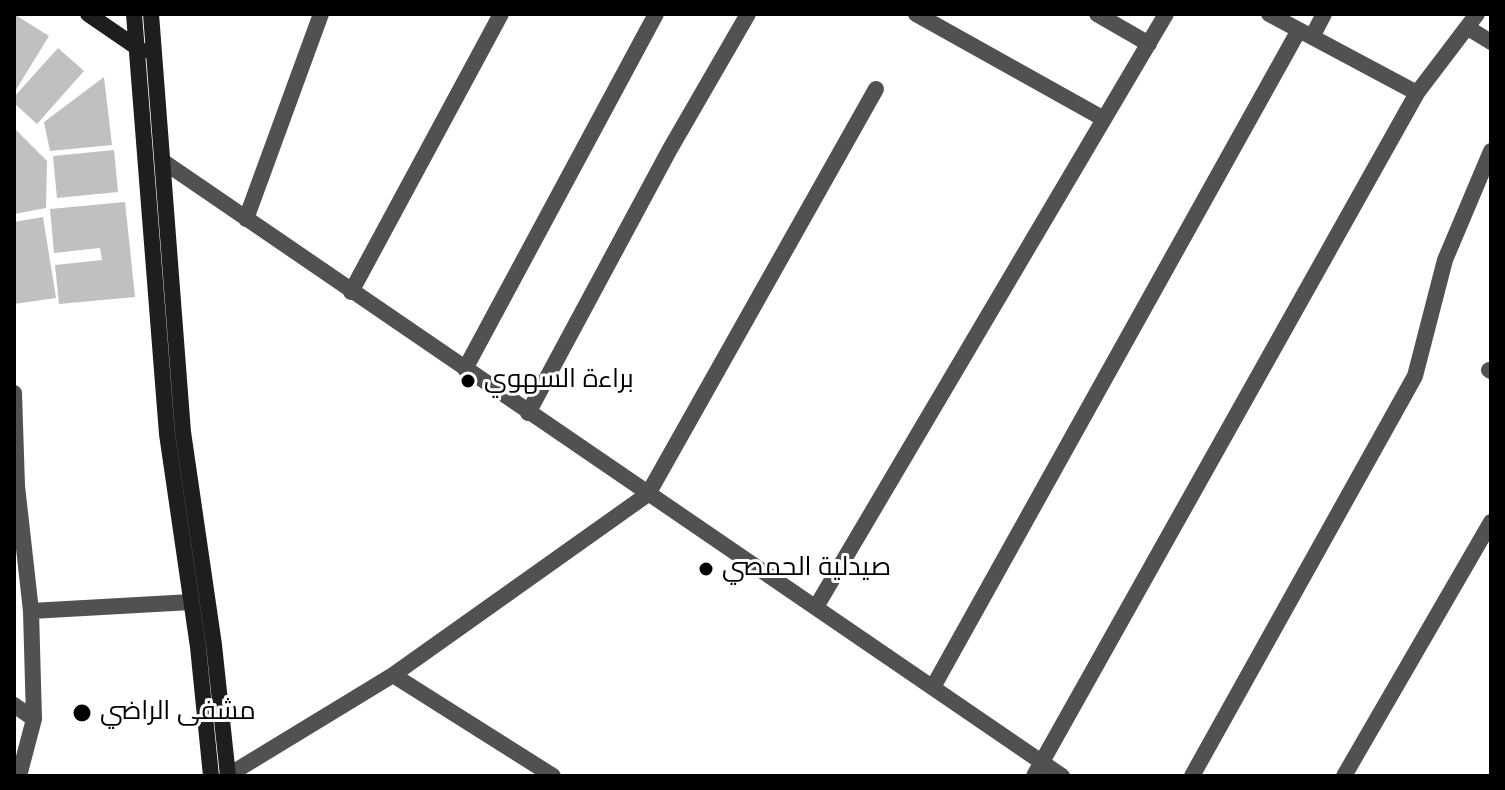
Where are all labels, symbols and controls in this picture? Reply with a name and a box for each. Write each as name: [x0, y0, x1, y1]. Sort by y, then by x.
place label: براءة السهوي: [484, 365, 634, 397]
marker: براءة السهوي: [459, 372, 477, 390]
place label: صيدلية الحمصي: [722, 553, 891, 585]
marker: صيدلية الحمصي: [697, 560, 715, 578]
place label: مشفى الراضي: [100, 697, 256, 729]
marker: مشفى الراضي: [71, 702, 93, 724]

